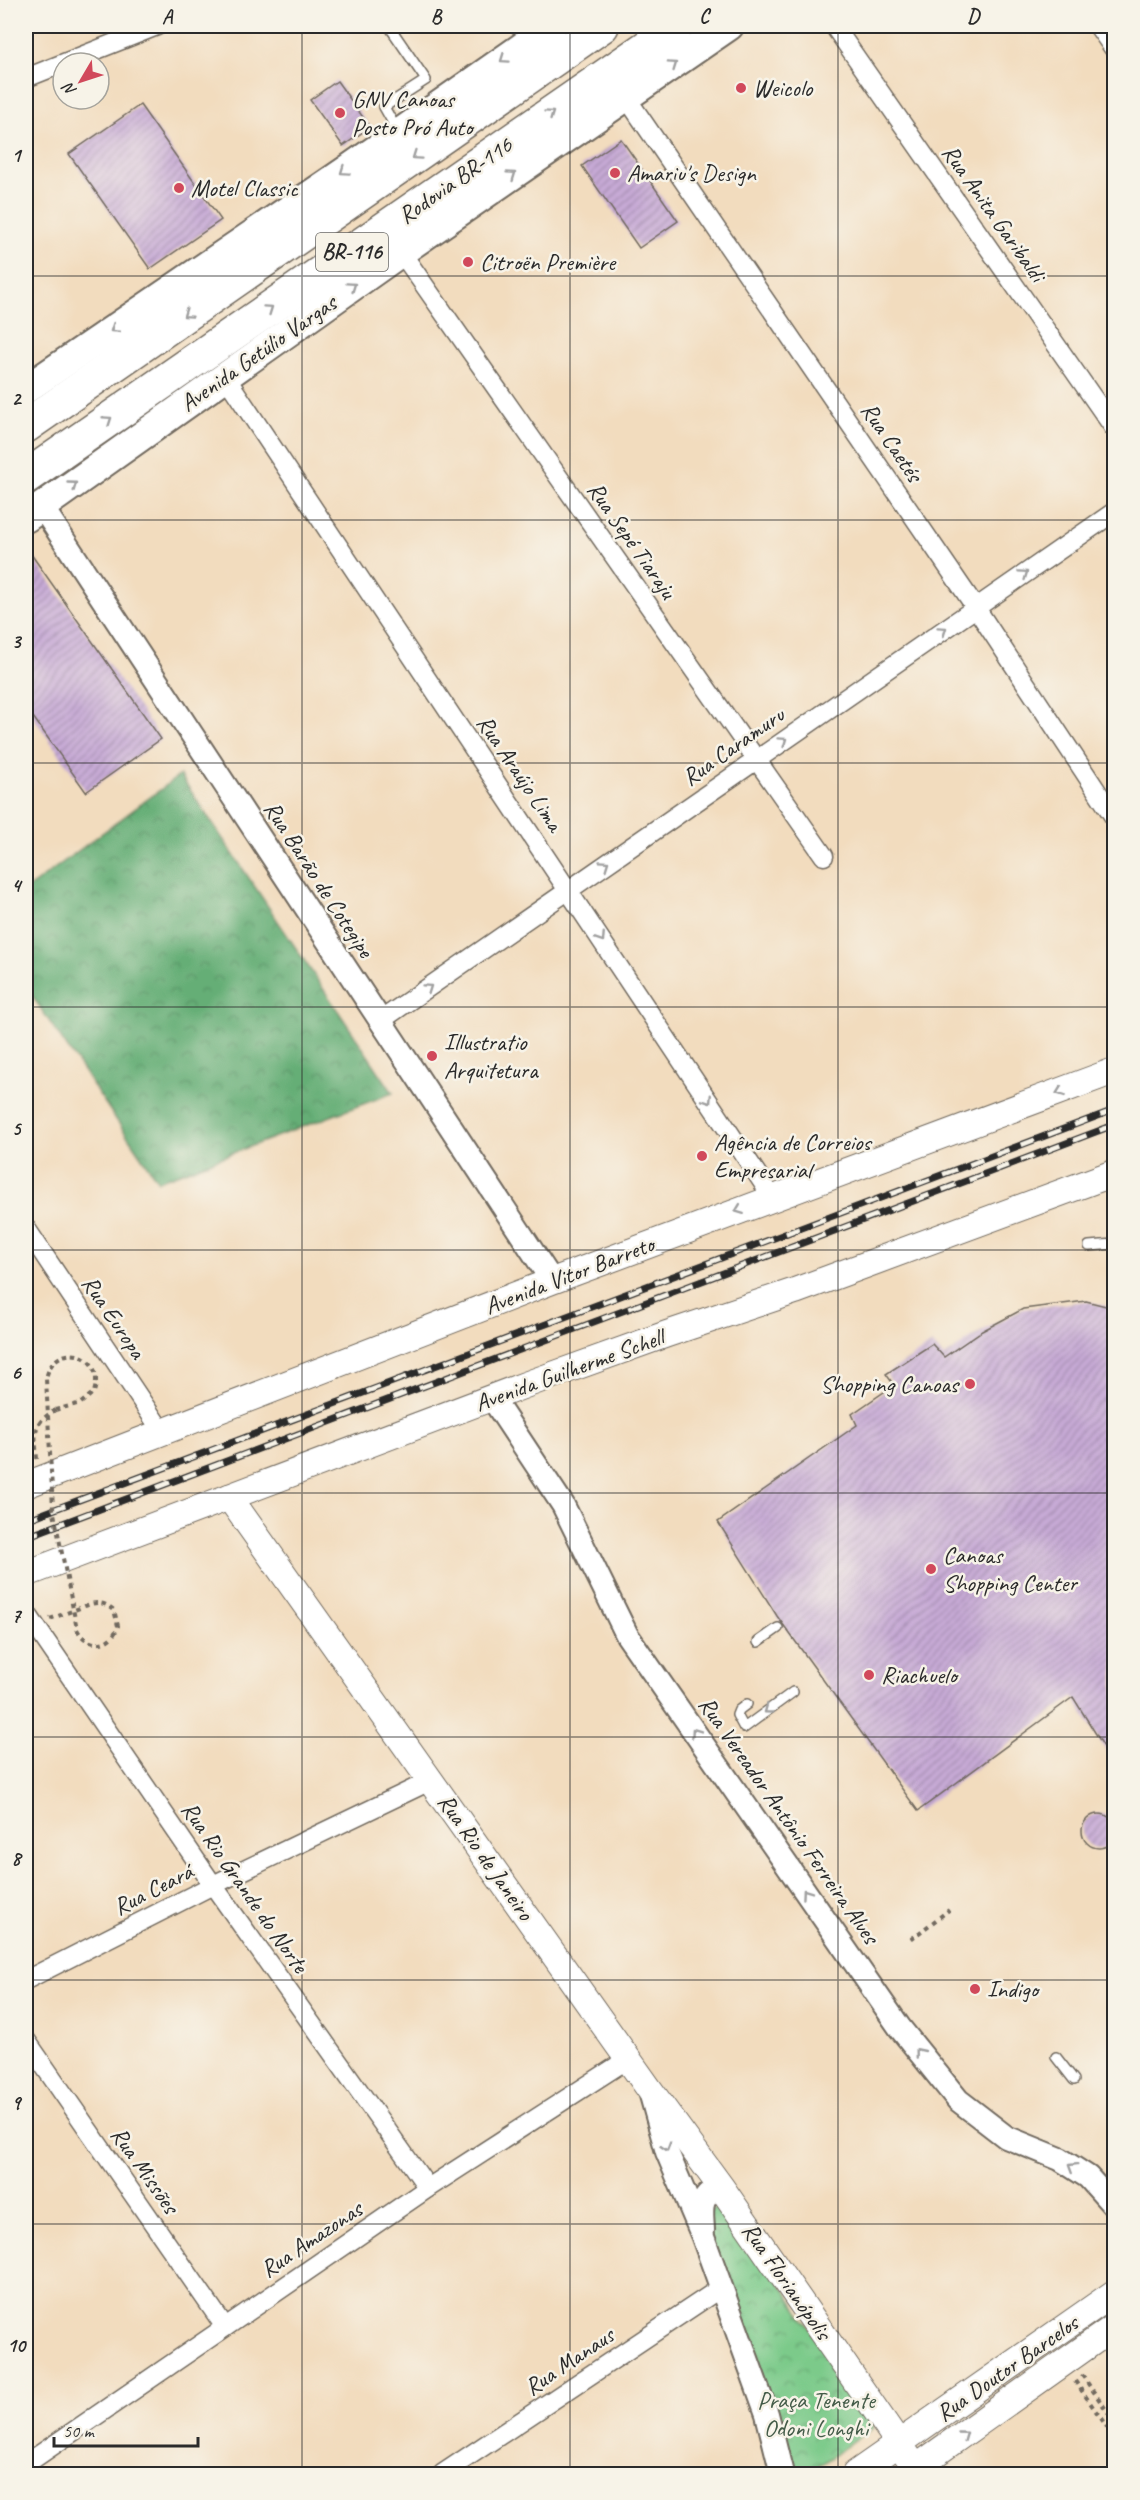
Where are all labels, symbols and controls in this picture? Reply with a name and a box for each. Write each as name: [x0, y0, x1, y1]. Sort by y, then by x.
text: A: [162, 4, 174, 29]
text: B: [431, 4, 443, 29]
text: C: [699, 4, 711, 29]
text: D: [967, 4, 981, 29]
north arrow: [51, 51, 111, 111]
one-way arrow: [499, 52, 510, 63]
one-way arrow: [666, 61, 677, 72]
place label: Weicolo: [753, 73, 814, 103]
text: N: [57, 77, 81, 100]
marker: Weicolo: [734, 81, 748, 95]
place label: GNV Canoas Posto Pró Auto: [352, 84, 475, 142]
marker: GNV Canoas Posto Pró Auto: [333, 106, 347, 120]
one-way arrow: [543, 110, 554, 121]
street label: Rodovia BR-116: [392, 129, 519, 230]
street label: Rua Anita Garibaldi: [936, 138, 1054, 290]
text: 1: [12, 143, 23, 168]
one-way arrow: [412, 148, 423, 159]
place label: Amariu's Design: [627, 158, 757, 188]
one-way arrow: [340, 164, 351, 175]
marker: Amariu's Design: [608, 166, 622, 180]
one-way arrow: [506, 171, 517, 182]
place label: Motel Classic: [191, 173, 299, 203]
marker: Motel Classic: [172, 181, 186, 195]
road number: BR-116: [316, 233, 388, 271]
place label: Citroën Première: [480, 247, 617, 277]
marker: Citroën Première: [461, 255, 475, 269]
one-way arrow: [346, 283, 357, 294]
street label: Avenida Getúlio Vargas: [174, 286, 344, 418]
one-way arrow: [262, 305, 273, 316]
one-way arrow: [183, 307, 194, 318]
one-way arrow: [110, 321, 120, 333]
text: 2: [12, 386, 23, 411]
street label: Rua Caetés: [855, 396, 931, 490]
one-way arrow: [102, 416, 113, 427]
street label: Rua Sepé Tiaraju: [581, 476, 685, 606]
one-way arrow: [67, 481, 78, 492]
one-way arrow: [1017, 570, 1028, 581]
one-way arrow: [936, 626, 947, 637]
text: 3: [12, 629, 23, 654]
street label: Rua Caramuru: [676, 699, 792, 792]
street label: Rua Araújo Lima: [470, 709, 571, 839]
one-way arrow: [776, 737, 787, 748]
street label: Rua Barão de Cotegipe: [257, 795, 382, 965]
one-way arrow: [598, 860, 609, 871]
text: 4: [12, 873, 24, 898]
one-way arrow: [594, 931, 605, 942]
one-way arrow: [421, 984, 432, 995]
place label: Illustratio Arquitetura: [444, 1027, 539, 1085]
marker: Illustratio Arquitetura: [425, 1049, 439, 1063]
one-way arrow: [1055, 1084, 1065, 1097]
one-way arrow: [701, 1094, 712, 1105]
text: 5: [12, 1116, 23, 1141]
place label: Agência de Correios Empresarial: [714, 1127, 872, 1185]
marker: Agência de Correios Empresarial: [695, 1149, 709, 1163]
one-way arrow: [734, 1203, 745, 1216]
street label: Avenida Vitor Barreto: [480, 1228, 660, 1321]
street label: Rua Europa: [75, 1270, 153, 1365]
street label: Avenida Guilherme Schell: [471, 1321, 671, 1418]
text: 6: [11, 1360, 22, 1385]
place label: Shopping Canoas: [820, 1369, 961, 1399]
marker: Shopping Canoas: [963, 1377, 977, 1391]
place label: Canoas Shopping Center: [943, 1540, 1079, 1598]
marker: Canoas Shopping Center: [924, 1562, 938, 1576]
text: 7: [12, 1603, 23, 1628]
place label: Riachuelo: [881, 1660, 959, 1690]
marker: Riachuelo: [862, 1668, 876, 1682]
street label: Rua Vereador Antônio Ferreira Alves: [692, 1691, 887, 1952]
one-way arrow: [764, 1703, 775, 1714]
one-way arrow: [691, 1728, 702, 1739]
street label: Rua Rio de Janeiro: [431, 1788, 542, 1927]
street label: Rua Rio Grande do Norte: [175, 1796, 317, 1980]
text: 8: [12, 1846, 24, 1871]
street label: Rua Ceará: [108, 1855, 200, 1922]
one-way arrow: [802, 1888, 813, 1899]
place label: Indigo: [987, 1974, 1041, 2004]
marker: Indigo: [968, 1982, 982, 1996]
one-way arrow: [916, 2047, 927, 2058]
text: 9: [12, 2090, 23, 2115]
street label: Rua Missões: [104, 2121, 187, 2221]
one-way arrow: [659, 2141, 671, 2152]
one-way arrow: [1068, 2162, 1078, 2174]
street label: Rua Amazonas: [254, 2192, 370, 2284]
street label: Rua Florianópolis: [736, 2216, 839, 2347]
street label: Rua Doutor Barcelos: [930, 2307, 1085, 2428]
street label: Rua Manaus: [518, 2319, 621, 2402]
text: 10: [7, 2333, 27, 2358]
park label: Praça Tenente Odoni Longhi: [757, 2385, 877, 2443]
scale bar: [54, 2410, 198, 2448]
text: 50 m: [63, 2420, 96, 2442]
one-way arrow: [957, 2431, 968, 2442]

